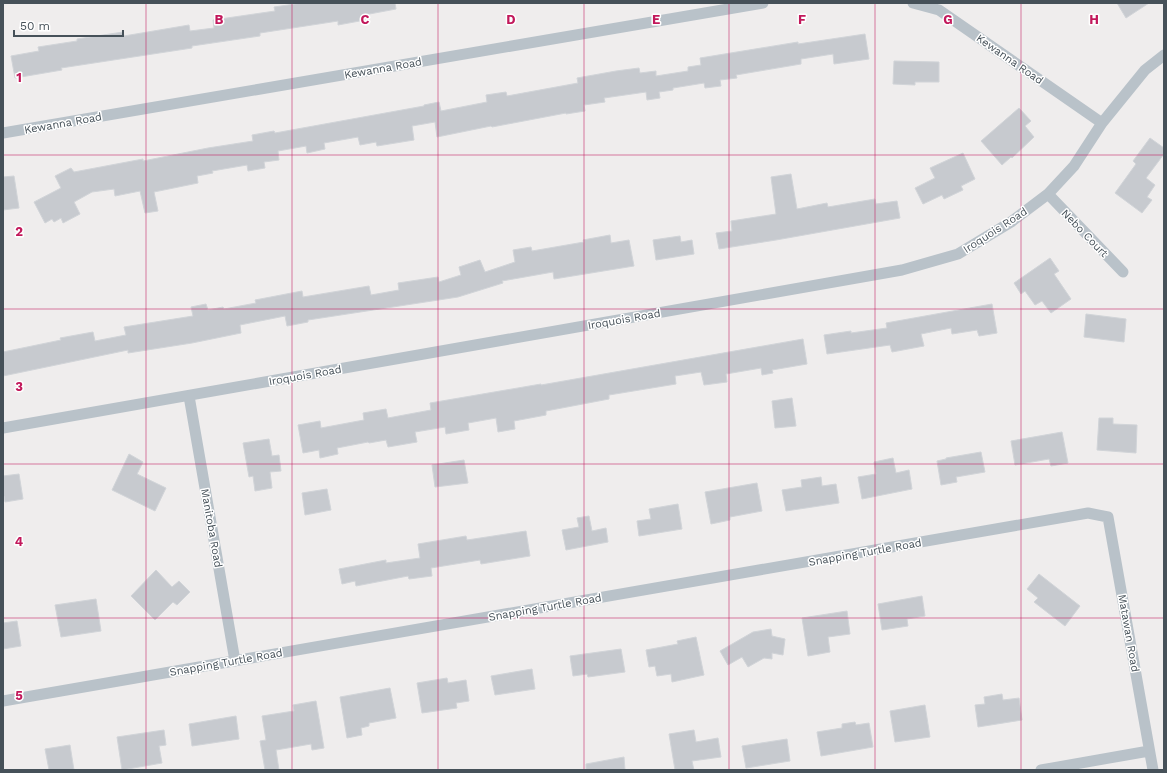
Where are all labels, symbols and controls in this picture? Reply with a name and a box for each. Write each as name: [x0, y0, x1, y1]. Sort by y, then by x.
scale bar: [14, 12, 123, 38]
text: B: [215, 12, 224, 27]
text: C: [361, 12, 370, 27]
text: D: [506, 12, 516, 27]
text: E: [652, 12, 660, 27]
text: F: [798, 12, 806, 27]
text: G: [943, 12, 953, 27]
text: H: [1089, 12, 1099, 27]
text: 50 m: [20, 19, 50, 33]
street label: Kewanna Road: [974, 32, 1046, 87]
street label: Kewanna Road: [343, 55, 423, 82]
text: 1: [16, 70, 22, 85]
street label: Kewanna Road: [23, 110, 103, 137]
street label: Iroquois Road: [961, 205, 1030, 256]
street label: Nebo Court: [1059, 207, 1111, 260]
text: 2: [15, 224, 23, 239]
street label: Iroquois Road: [587, 307, 662, 332]
street label: Iroquois Road: [268, 363, 343, 388]
text: 3: [15, 379, 23, 394]
street label: Manitoba Road: [198, 488, 225, 569]
text: 4: [15, 534, 24, 549]
street label: Snapping Turtle Road: [807, 536, 923, 569]
street label: Snapping Turtle Road: [487, 591, 603, 624]
street label: Matawan Road: [1115, 593, 1142, 673]
street label: Snapping Turtle Road: [168, 646, 284, 679]
text: 5: [15, 688, 23, 703]

